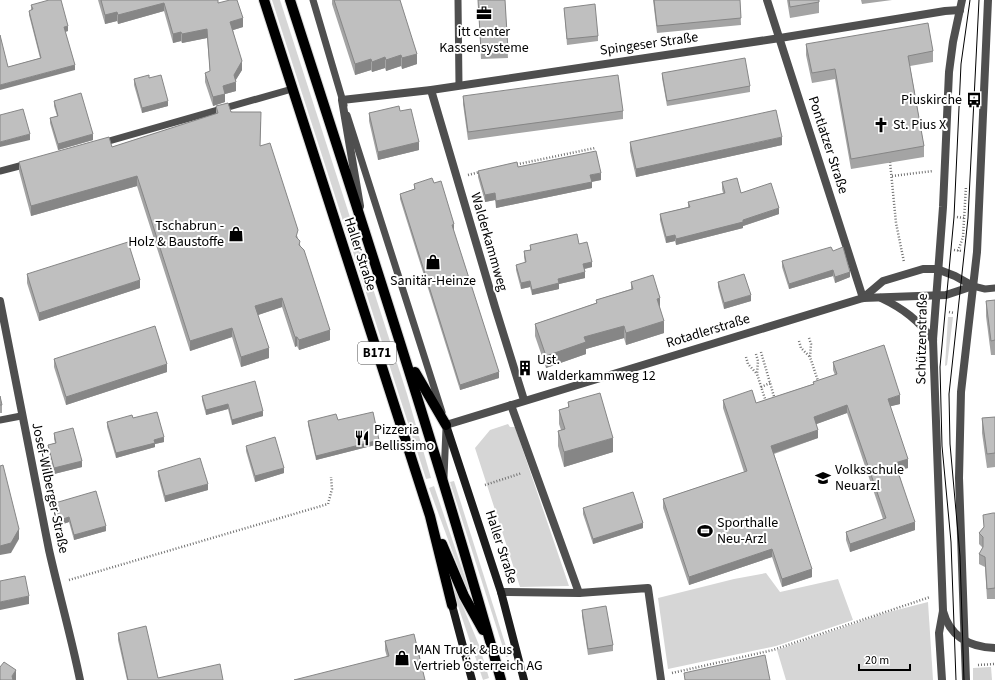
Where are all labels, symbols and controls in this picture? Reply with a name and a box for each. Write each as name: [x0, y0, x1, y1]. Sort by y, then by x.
office icon: itt center Kassensysteme: [475, 4, 493, 22]
place label: itt center Kassensysteme: [439, 22, 529, 58]
street label: Spingeser Straße: [599, 27, 700, 61]
place label: Piuskirche: [901, 90, 962, 110]
bus stop icon: Piuskirche: [965, 91, 983, 109]
street label: Pontlatzer Straße: [803, 94, 853, 196]
place label: St. Pius X: [893, 115, 946, 135]
church icon: St. Pius X: [872, 116, 890, 134]
street label: Walderkammweg: [465, 190, 513, 294]
street label: Haller Straße: [339, 215, 381, 293]
place label: Tschabrun - Holz & Baustoffe: [128, 216, 224, 252]
shop icon: Tschabrun - Holz & Baustoffe: [227, 225, 245, 243]
shop icon: Sanitär-Heinze: [424, 253, 442, 271]
place label: Sanitär-Heinze: [390, 271, 476, 291]
street label: Schützenstraße: [911, 293, 933, 385]
street label: Rotadlerstraße: [664, 309, 752, 353]
road number: B171: [358, 342, 396, 364]
place label: Ust. Walderkammweg 12: [537, 350, 656, 386]
building icon: Ust. Walderkammweg 12: [516, 359, 534, 377]
place label: Pizzeria Bellissimo: [374, 420, 434, 456]
street label: Josef-Wilberger-Straße: [26, 421, 74, 555]
restaurant icon: Pizzeria Bellissimo: [353, 429, 371, 447]
place label: Volksschule Neuarzl: [835, 460, 904, 496]
school or university icon: Volksschule Neuarzl: [814, 469, 832, 487]
street label: Haller Straße: [480, 508, 522, 586]
place label: Sporthalle Neu-Arzl: [717, 513, 778, 549]
sports icon: Sporthalle Neu-Arzl: [696, 522, 714, 540]
place label: MAN Truck & Bus Vertrieb Österreich AG: [414, 640, 543, 676]
scale bar: [859, 646, 910, 672]
shop icon: MAN Truck & Bus Vertrieb Österreich AG: [393, 649, 411, 667]
text: 20 m: [865, 652, 889, 669]

